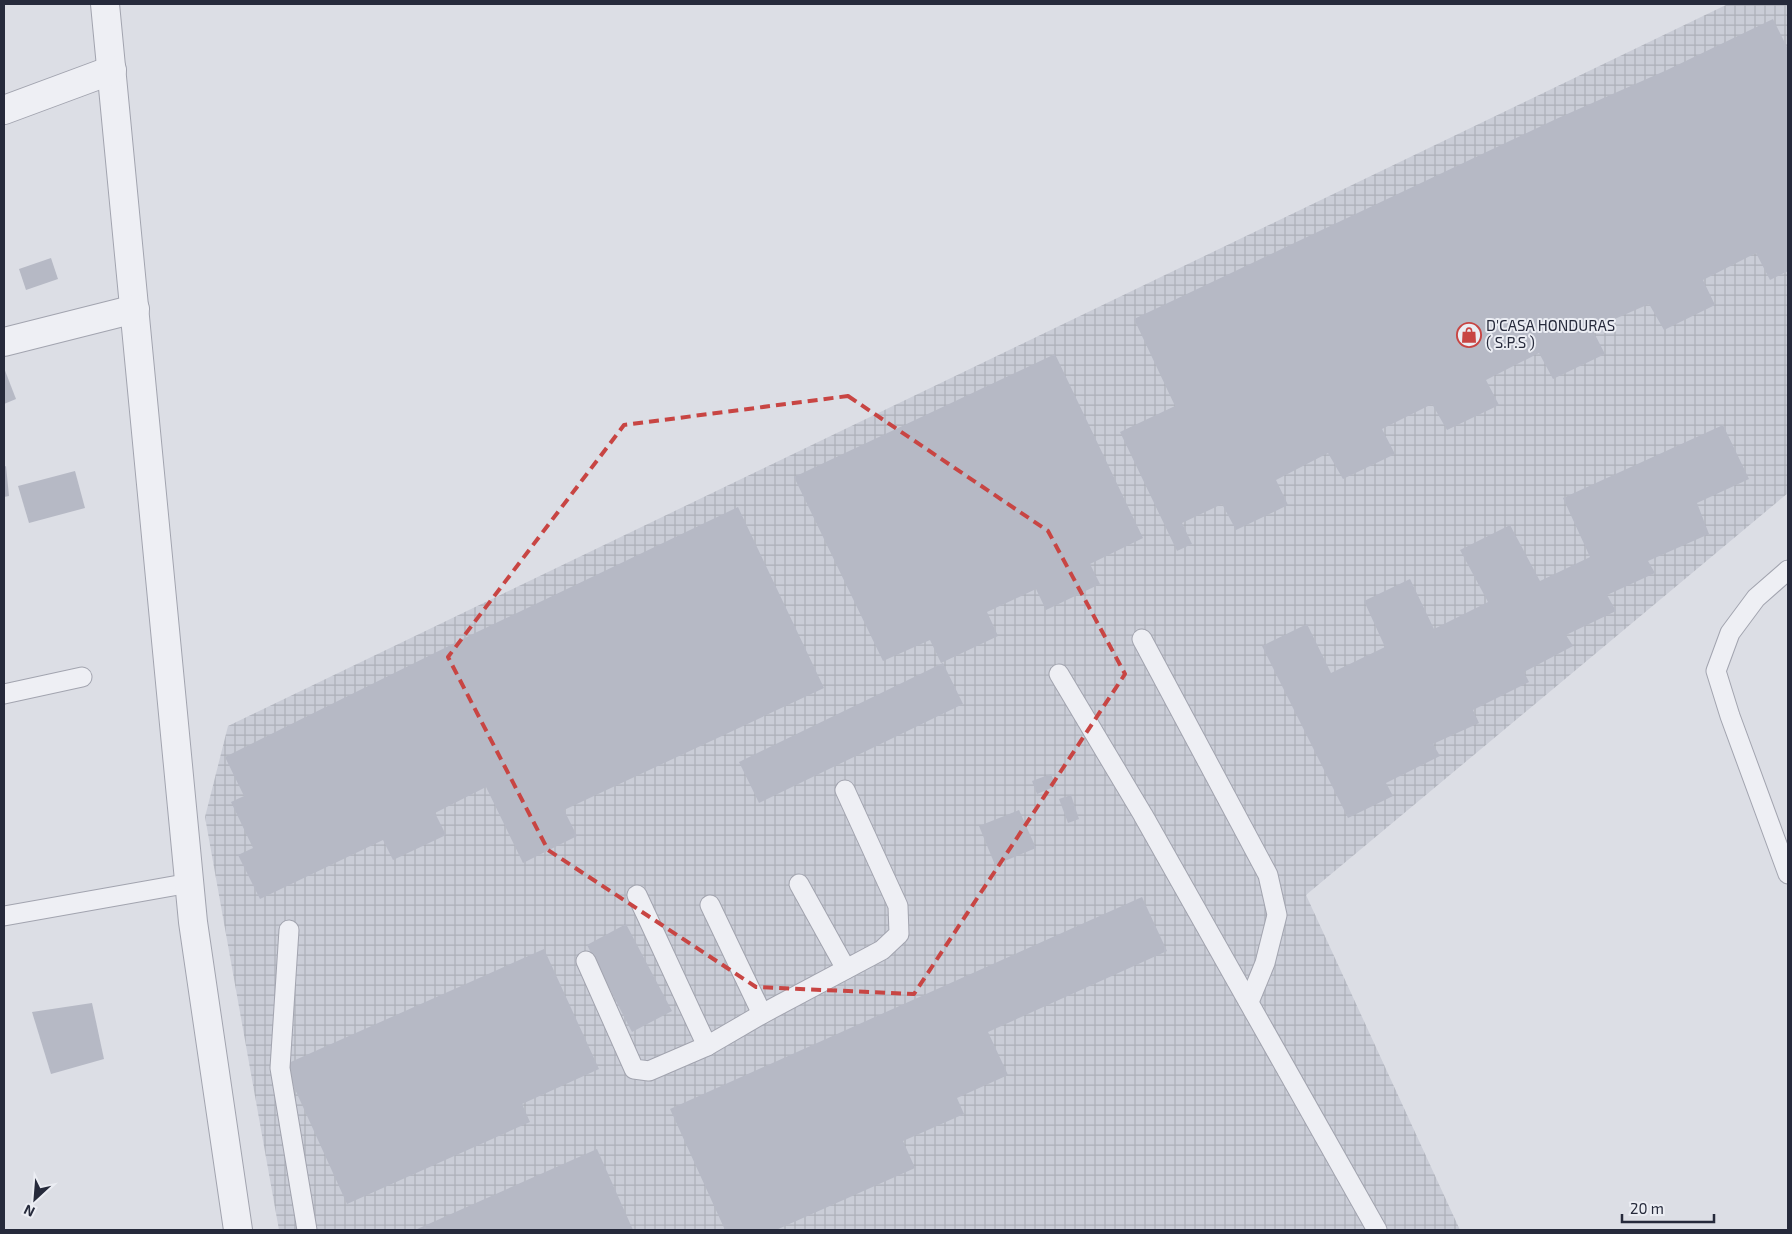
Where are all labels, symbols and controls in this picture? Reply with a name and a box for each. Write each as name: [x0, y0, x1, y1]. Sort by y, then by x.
place label: D'CASA HONDURAS ( S.P.S ): [1486, 316, 1615, 351]
shop icon: D'CASA HONDURAS ( S.P.S ): [1456, 322, 1482, 348]
north arrow: [10, 1174, 60, 1224]
scale bar: [1622, 1192, 1714, 1224]
text: 20 m: [1630, 1199, 1664, 1217]
text: N: [21, 1201, 37, 1221]

